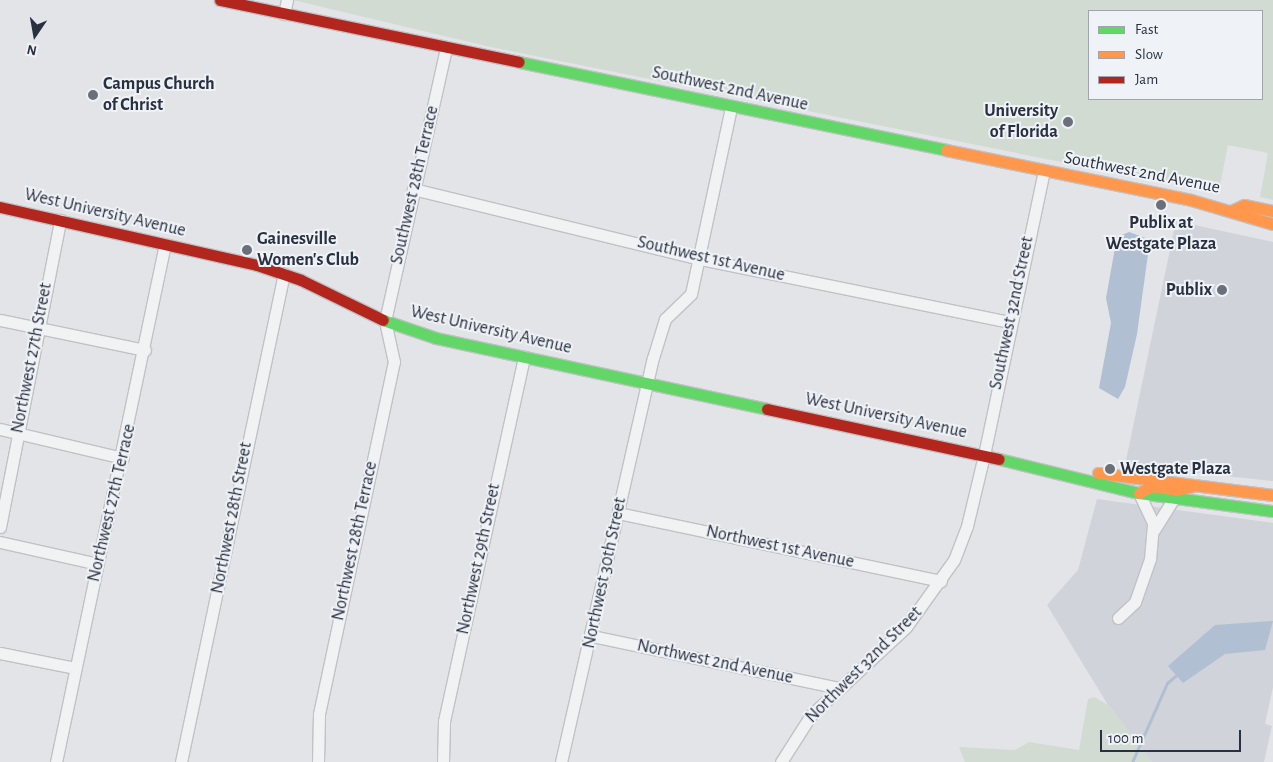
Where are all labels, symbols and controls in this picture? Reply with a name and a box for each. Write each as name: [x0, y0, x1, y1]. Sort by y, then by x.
north arrow: [10, 10, 60, 60]
legend: [1088, 10, 1263, 100]
text: Fast: [1135, 22, 1158, 37]
text: N: [26, 42, 38, 58]
text: Slow: [1135, 47, 1163, 62]
street label: Southwest 2nd Avenue: [650, 62, 810, 116]
text: Jam: [1135, 72, 1158, 87]
place label: Campus Church of Christ: [103, 74, 215, 116]
marker: Campus Church of Christ: [87, 89, 99, 101]
place label: University of Florida: [984, 101, 1058, 144]
street label: Southwest 28th Terrace: [386, 104, 444, 266]
marker: University of Florida: [1062, 116, 1074, 128]
street label: Southwest 2nd Avenue: [1062, 147, 1222, 199]
street label: West University Avenue: [22, 184, 188, 242]
marker: Publix at Westgate Plaza: [1155, 199, 1167, 211]
place label: Publix at Westgate Plaza: [1106, 213, 1216, 255]
place label: Gainesville Women's Club: [257, 229, 359, 272]
street label: Southwest 1st Avenue: [635, 232, 787, 286]
street label: Southwest 32nd Street: [985, 234, 1039, 392]
marker: Gainesville Women's Club: [241, 244, 253, 256]
place label: Publix: [1166, 279, 1212, 301]
street label: Northwest 27th Street: [7, 281, 57, 435]
marker: Publix: [1216, 284, 1228, 296]
street label: West University Avenue: [408, 301, 574, 359]
street label: West University Avenue: [803, 388, 969, 444]
street label: Northwest 27th Terrace: [83, 422, 141, 584]
street label: Northwest 28th Street: [207, 440, 257, 596]
place label: Westgate Plaza: [1120, 458, 1231, 480]
street label: Northwest 28th Terrace: [328, 459, 382, 623]
marker: Westgate Plaza: [1104, 463, 1116, 475]
street label: Northwest 29th Street: [452, 482, 506, 636]
street label: Northwest 30th Street: [578, 495, 632, 651]
street label: Northwest 1st Avenue: [704, 521, 856, 573]
street label: Northwest 32nd Street: [801, 602, 927, 728]
street label: Northwest 2nd Avenue: [635, 635, 795, 689]
scale bar: [1103, 720, 1244, 752]
text: 100 m: [1108, 731, 1143, 746]

